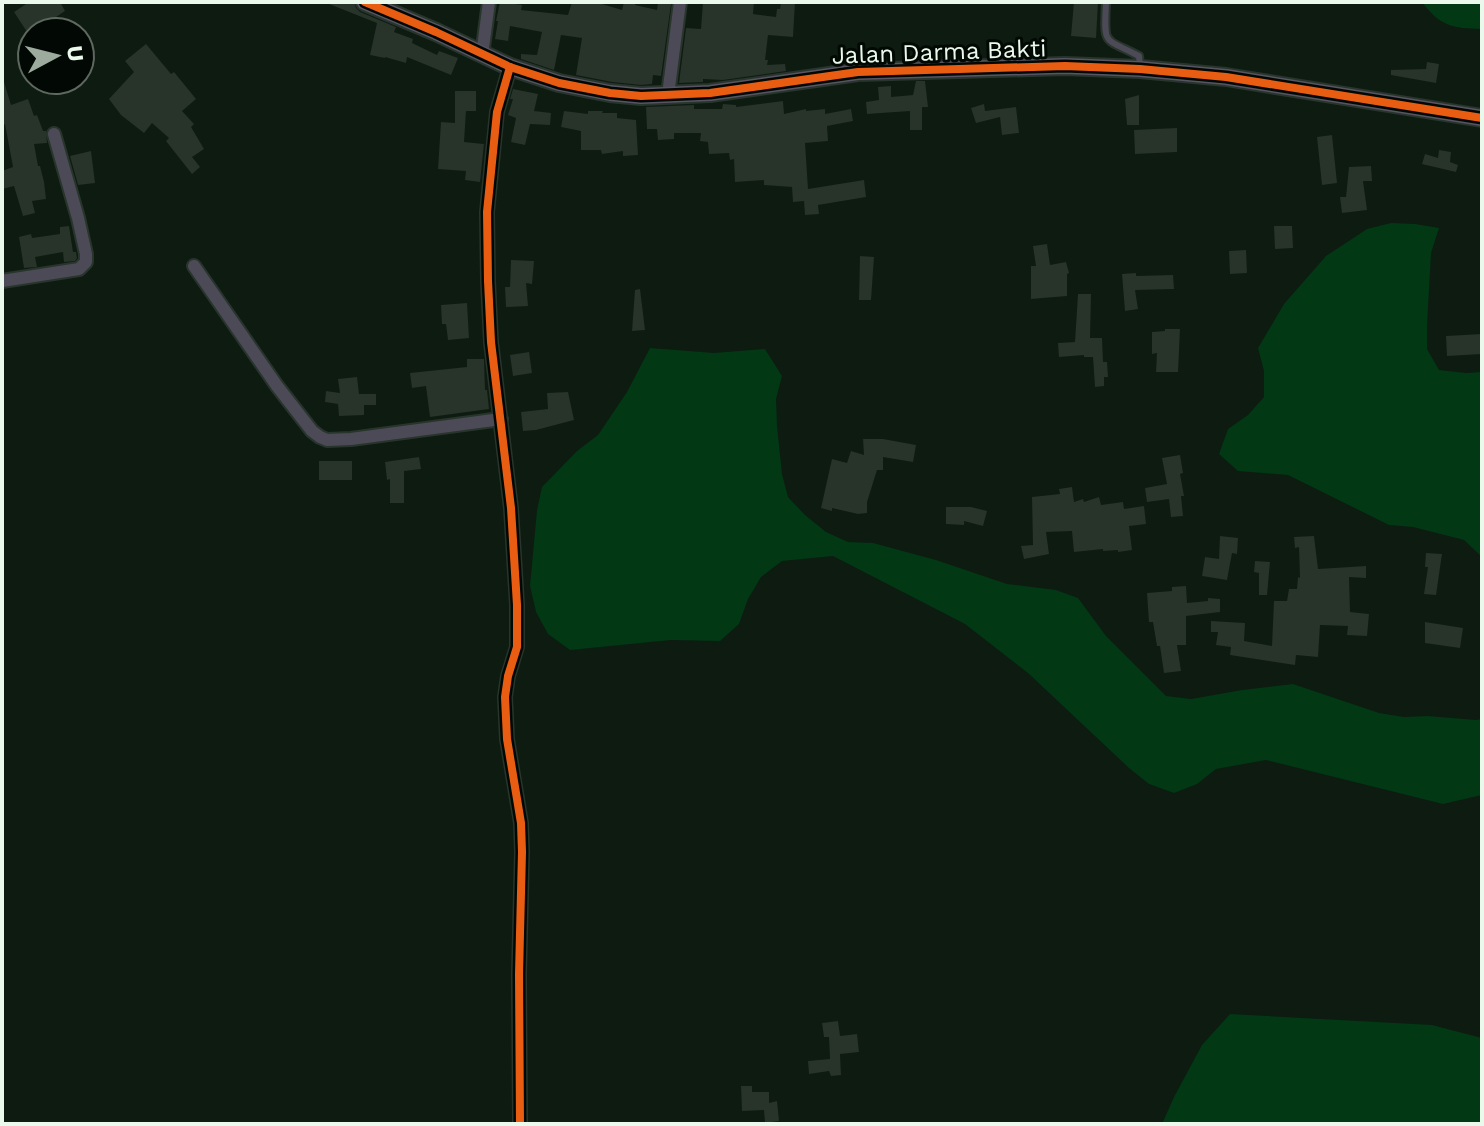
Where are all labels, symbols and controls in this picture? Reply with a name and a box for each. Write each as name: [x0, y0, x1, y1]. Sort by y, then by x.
north arrow: [16, 16, 96, 96]
street label: Jalan Darma Bakti: [831, 34, 1047, 70]
text: U: [62, 44, 89, 63]

